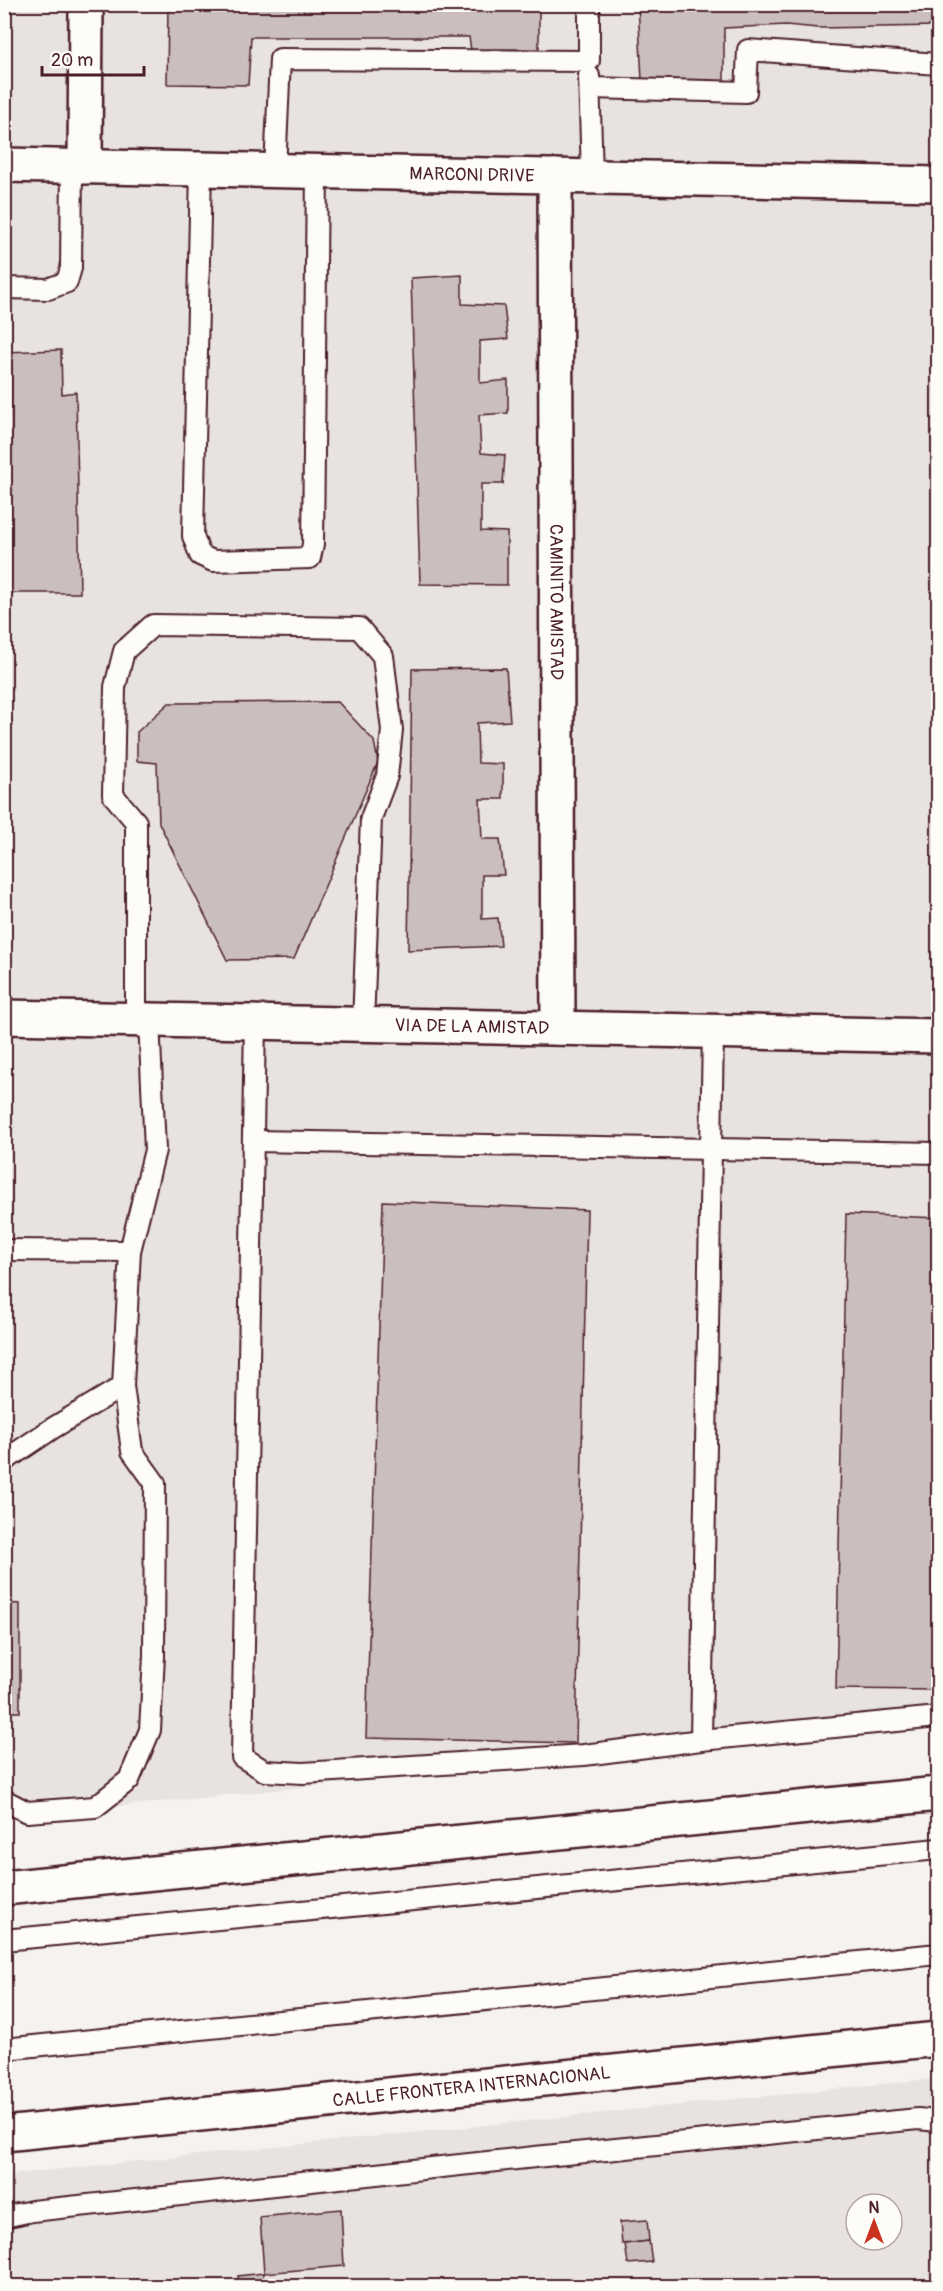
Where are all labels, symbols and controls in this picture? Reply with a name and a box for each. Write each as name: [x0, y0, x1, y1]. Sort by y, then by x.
scale bar: [42, 39, 144, 77]
text: 20 m: [51, 49, 93, 72]
street label: MARCONI DRIVE: [409, 162, 535, 187]
street label: CAMINITO AMISTAD: [545, 524, 568, 680]
street label: VIA DE LA AMISTAD: [394, 1013, 549, 1040]
street label: CALLE FRONTERA INTERNACIONAL: [332, 2061, 612, 2112]
north arrow: [844, 2192, 904, 2252]
text: N: [869, 2198, 880, 2218]

